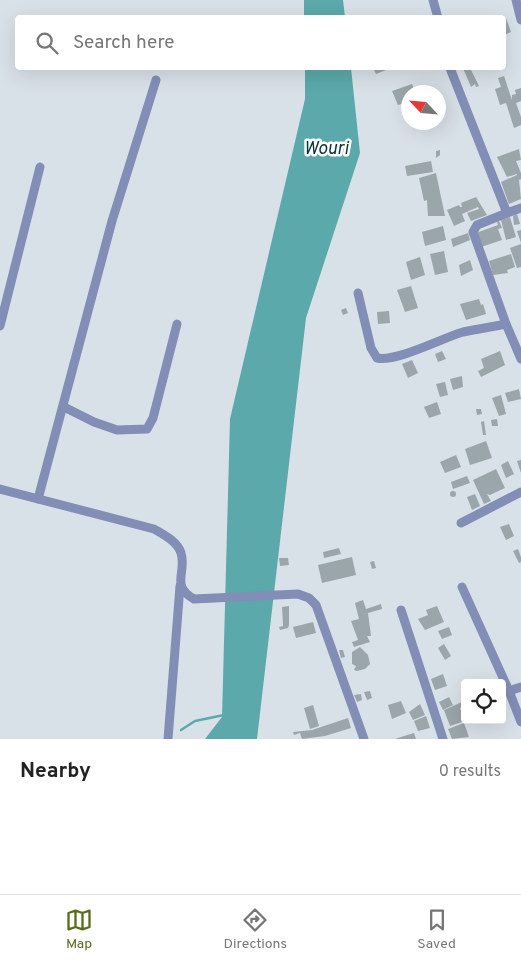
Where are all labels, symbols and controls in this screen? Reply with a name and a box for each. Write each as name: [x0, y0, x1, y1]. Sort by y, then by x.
search box: [15, 15, 506, 70]
icon: search: [33, 29, 61, 57]
text: Search here: [73, 31, 175, 55]
north arrow: [401, 85, 446, 130]
water label: Wouri: [304, 138, 350, 161]
map controls: [461, 679, 506, 724]
button: locate: [461, 679, 506, 724]
text: Nearby: [20, 758, 91, 785]
text: 0 results: [439, 762, 501, 782]
tab: Map: [65, 906, 93, 953]
tab: Directions: [223, 906, 287, 953]
tab: Saved: [417, 906, 456, 953]

